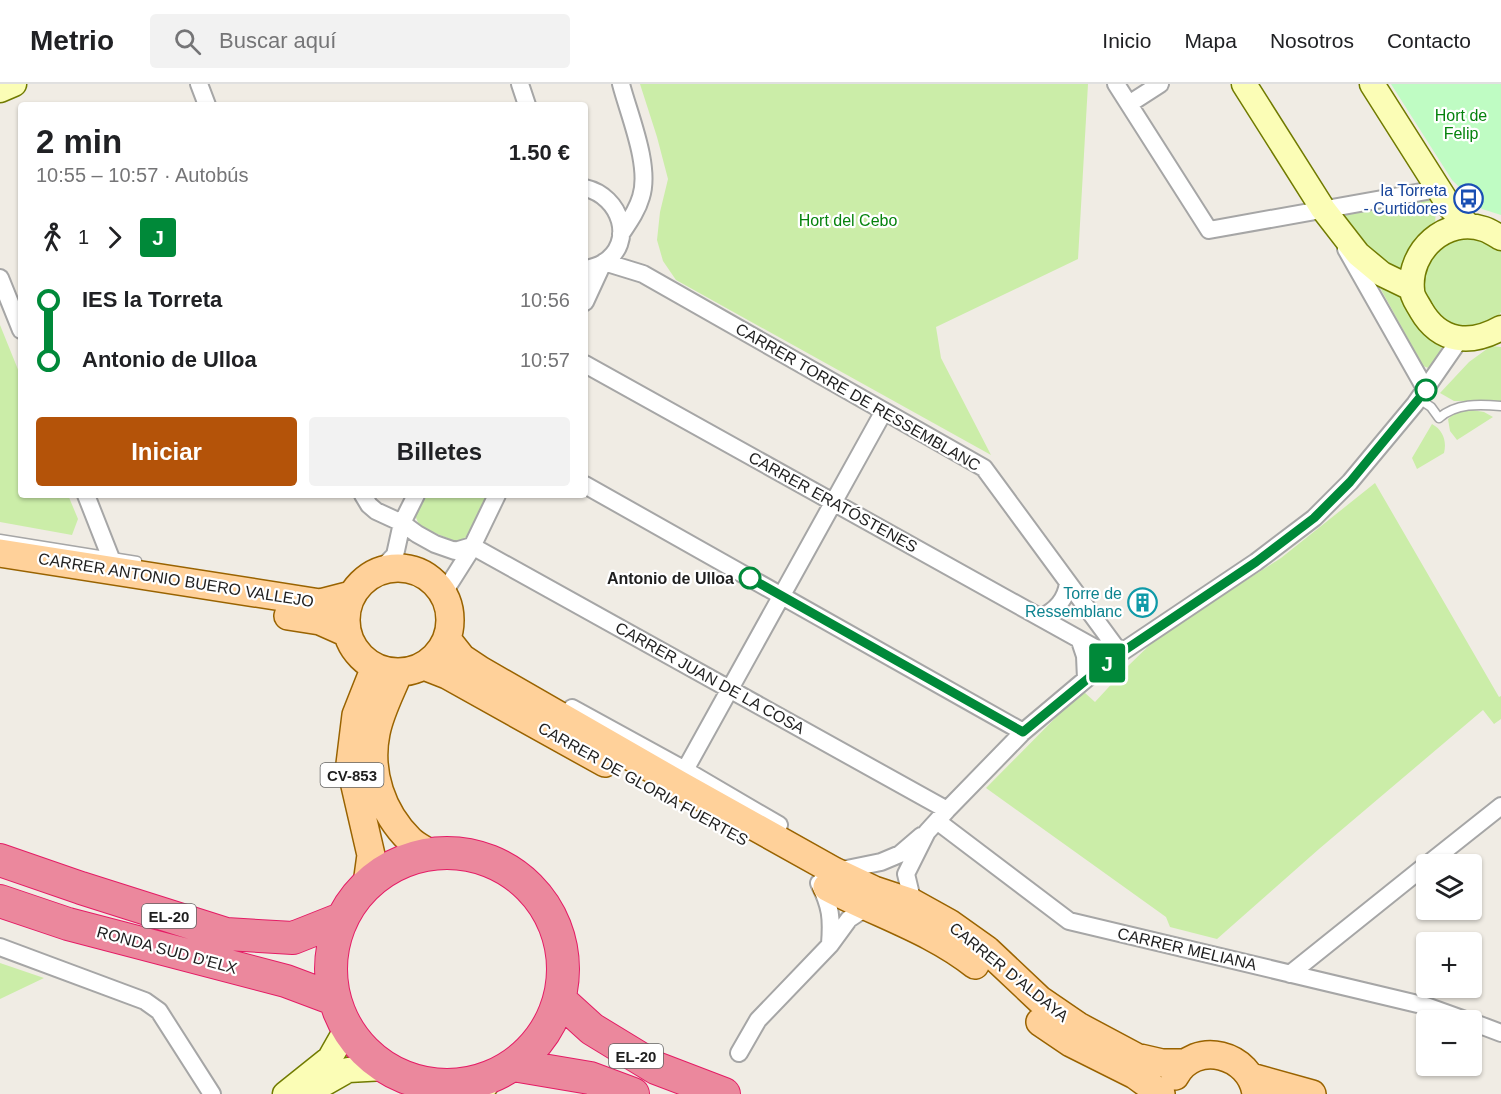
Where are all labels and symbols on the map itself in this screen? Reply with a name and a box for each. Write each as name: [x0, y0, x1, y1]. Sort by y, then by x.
park label: Hort de Felip: [1435, 107, 1487, 142]
place label: la Torreta - Curtidores: [1363, 182, 1447, 217]
bus stop icon: la Torreta - Curtidores: [1452, 183, 1484, 215]
park label: Hort del Cebo: [799, 212, 897, 229]
street label: CARRER TORRE DE RESSEMBLANC: [733, 320, 983, 474]
unlabelled marker: [1415, 379, 1437, 401]
street label: CARRER ERATÓSTENES: [746, 448, 921, 555]
street label: CARRER ANTONIO BUERO VALLEJO: [37, 550, 315, 610]
marker: Antonio de Ulloa: [739, 567, 761, 589]
place label: Antonio de Ulloa: [607, 570, 734, 587]
place label: Torre de Ressemblanc: [1025, 585, 1122, 620]
building icon: Torre de Ressemblanc: [1127, 586, 1159, 618]
street label: CARRER JUAN DE LA COSA: [613, 619, 808, 737]
line badge: J: [1088, 644, 1126, 682]
street label: CARRER DE GLORIA FUERTES: [535, 719, 751, 849]
road number: CV-853: [320, 763, 384, 787]
road number: EL-20: [142, 904, 196, 928]
street label: CARRER D'ALDAYA: [946, 919, 1072, 1025]
street label: RONDA SUD D'ELX: [95, 923, 239, 977]
street label: CARRER MELIANA: [1116, 925, 1259, 973]
road number: EL-20: [609, 1044, 663, 1068]

